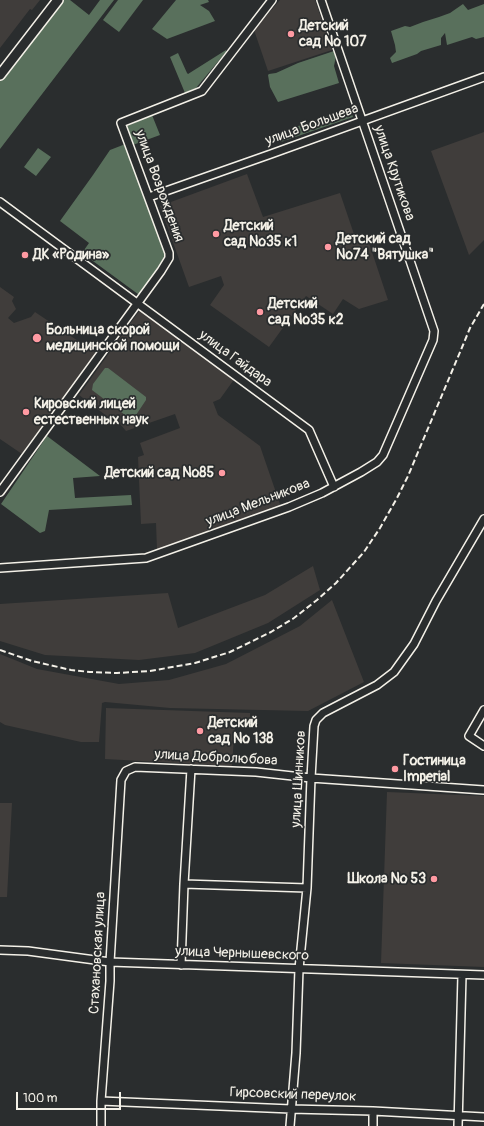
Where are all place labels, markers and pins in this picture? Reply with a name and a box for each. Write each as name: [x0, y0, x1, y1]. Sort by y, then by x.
place label: Детский сад № 107: [299, 18, 367, 50]
marker: Детский сад № 107: [286, 29, 296, 39]
place label: Детский сад №35 к1: [224, 218, 297, 250]
marker: Детский сад №35 к1: [211, 229, 221, 239]
place label: Детский сад №74 "Вятушка": [336, 231, 434, 264]
marker: Детский сад №74 "Вятушка": [323, 242, 333, 252]
place label: ДК «Родина»: [33, 247, 109, 263]
marker: ДК «Родина»: [20, 250, 30, 260]
place label: Детский сад №35 к2: [268, 296, 344, 328]
marker: Детский сад №35 к2: [255, 307, 265, 317]
place label: Больница скорой медицинской помощи: [46, 322, 179, 354]
marker: Больница скорой медицинской помощи: [31, 332, 43, 344]
place label: Кировский лицей естественных наук: [34, 396, 149, 428]
marker: Кировский лицей естественных наук: [21, 407, 31, 417]
place label: Детский сад №85: [105, 465, 214, 481]
marker: Детский сад №85: [217, 468, 227, 478]
place label: Детский сад № 138: [208, 715, 273, 748]
marker: Детский сад № 138: [195, 726, 205, 736]
place label: Гостиница Imperial: [403, 753, 466, 786]
marker: Гостиница Imperial: [390, 764, 400, 774]
place label: Школа № 53: [347, 871, 426, 887]
marker: Школа № 53: [429, 874, 439, 884]

